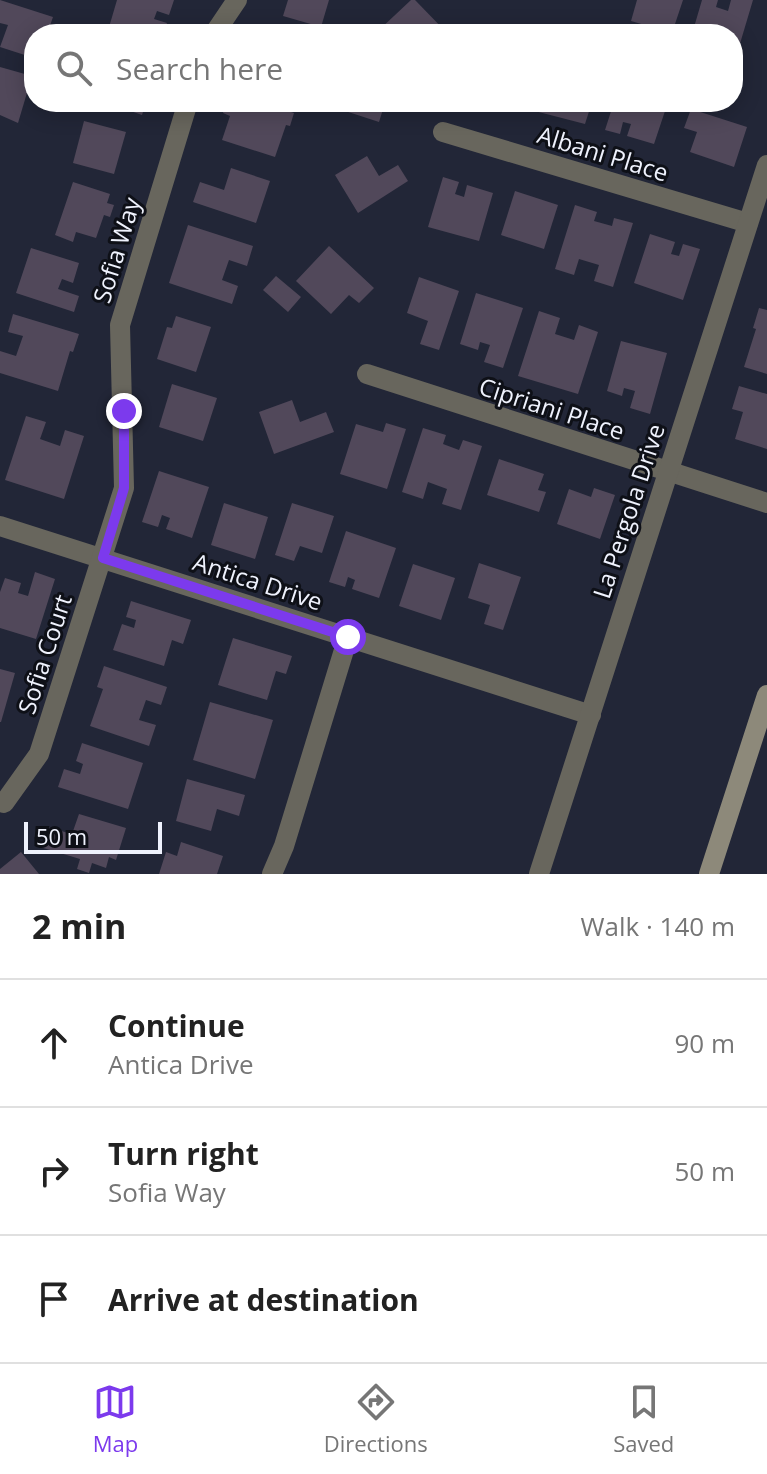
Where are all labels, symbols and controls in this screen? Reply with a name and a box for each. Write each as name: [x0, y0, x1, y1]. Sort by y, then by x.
search box: [24, 24, 743, 112]
icon: search: [52, 46, 96, 90]
text: Search here: [116, 48, 283, 89]
street label: Albani Place: [534, 117, 672, 189]
street label: Sofia Way: [84, 192, 148, 307]
street label: Cipriani Place: [475, 369, 629, 447]
route end: [106, 393, 142, 429]
street label: La Pergola Drive: [584, 420, 672, 602]
street label: Antica Drive: [189, 545, 327, 617]
street label: Sofia Court: [9, 590, 79, 718]
route start: [330, 619, 366, 655]
scale bar: [24, 818, 162, 854]
text: 50 m: [36, 821, 87, 851]
text: 2 min: [32, 903, 126, 949]
text: Walk · 140 m: [581, 908, 735, 944]
text: Continue: [108, 1005, 245, 1046]
icon: ahead: [32, 1021, 76, 1065]
text: 90 m: [674, 1025, 735, 1061]
text: Antica Drive: [108, 1046, 254, 1082]
text: Turn right: [108, 1133, 259, 1174]
icon: right: [32, 1149, 76, 1193]
text: 50 m: [674, 1153, 735, 1189]
text: Sofia Way: [108, 1174, 226, 1210]
icon: arrive: [32, 1277, 76, 1321]
text: Arrive at destination: [108, 1279, 419, 1320]
tab: Map: [93, 1380, 138, 1458]
tab: Directions: [324, 1380, 428, 1458]
tab: Saved: [613, 1380, 674, 1458]

